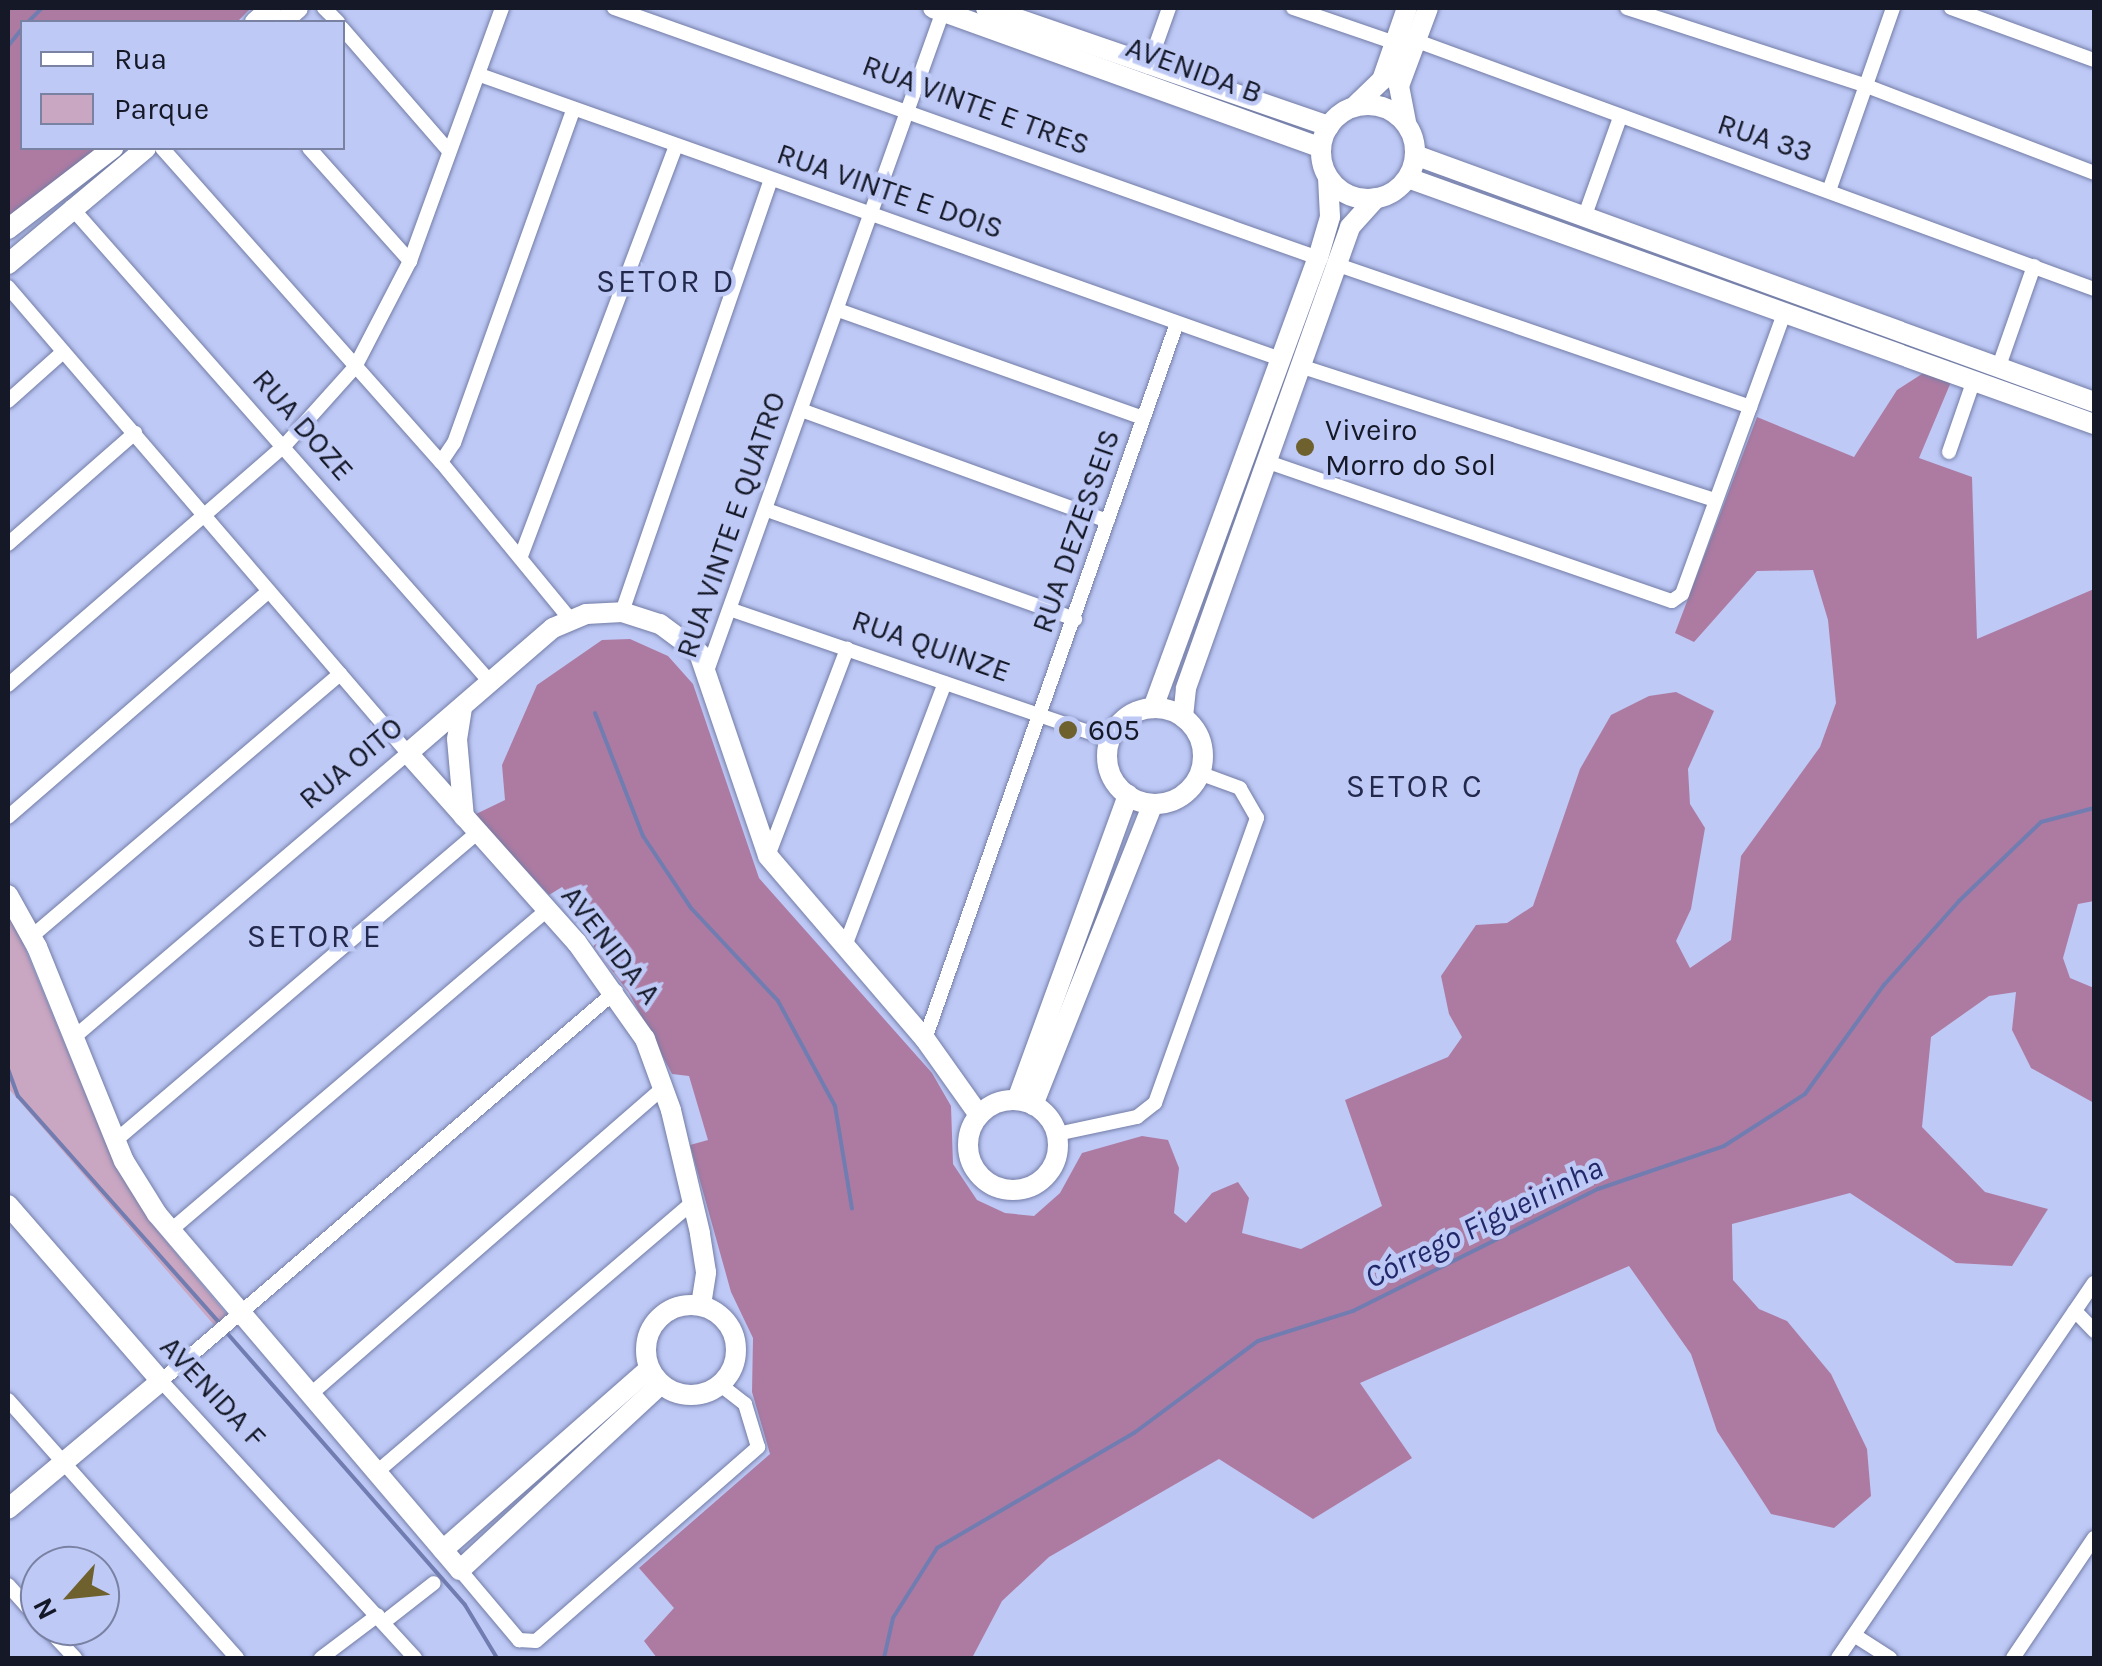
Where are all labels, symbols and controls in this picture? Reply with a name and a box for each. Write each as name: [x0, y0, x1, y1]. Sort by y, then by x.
legend: [20, 20, 345, 150]
street label: AVENIDA B: [1121, 29, 1267, 111]
text: Rua: [114, 41, 167, 77]
street label: RUA VINTE E TRES: [857, 47, 1095, 163]
text: Parque: [114, 91, 209, 127]
street label: RUA 33: [1713, 106, 1817, 170]
street label: RUA VINTE E DOIS: [772, 135, 1008, 247]
district label: SETOR D: [596, 263, 736, 301]
street label: RUA DOZE: [245, 362, 361, 488]
street label: RUA VINTE E QUATRO: [669, 387, 793, 663]
place label: Viveiro Morro do Sol: [1325, 412, 1496, 482]
street label: RUA DEZESSEIS: [1024, 424, 1128, 638]
marker: Viveiro Morro do Sol: [1294, 436, 1316, 458]
street label: RUA QUINZE: [847, 602, 1015, 690]
street label: RUA OITO: [292, 709, 410, 817]
place label: 605: [1088, 712, 1140, 748]
marker: 605: [1057, 719, 1079, 741]
district label: SETOR C: [1346, 768, 1484, 806]
street label: AVENIDA A: [554, 879, 668, 1011]
district label: SETOR E: [247, 918, 383, 956]
water label: Córrego Figueirinha: [1359, 1149, 1609, 1297]
street label: AVENIDA F: [152, 1329, 274, 1455]
north arrow: [20, 1546, 120, 1646]
text: N: [25, 1593, 64, 1625]

